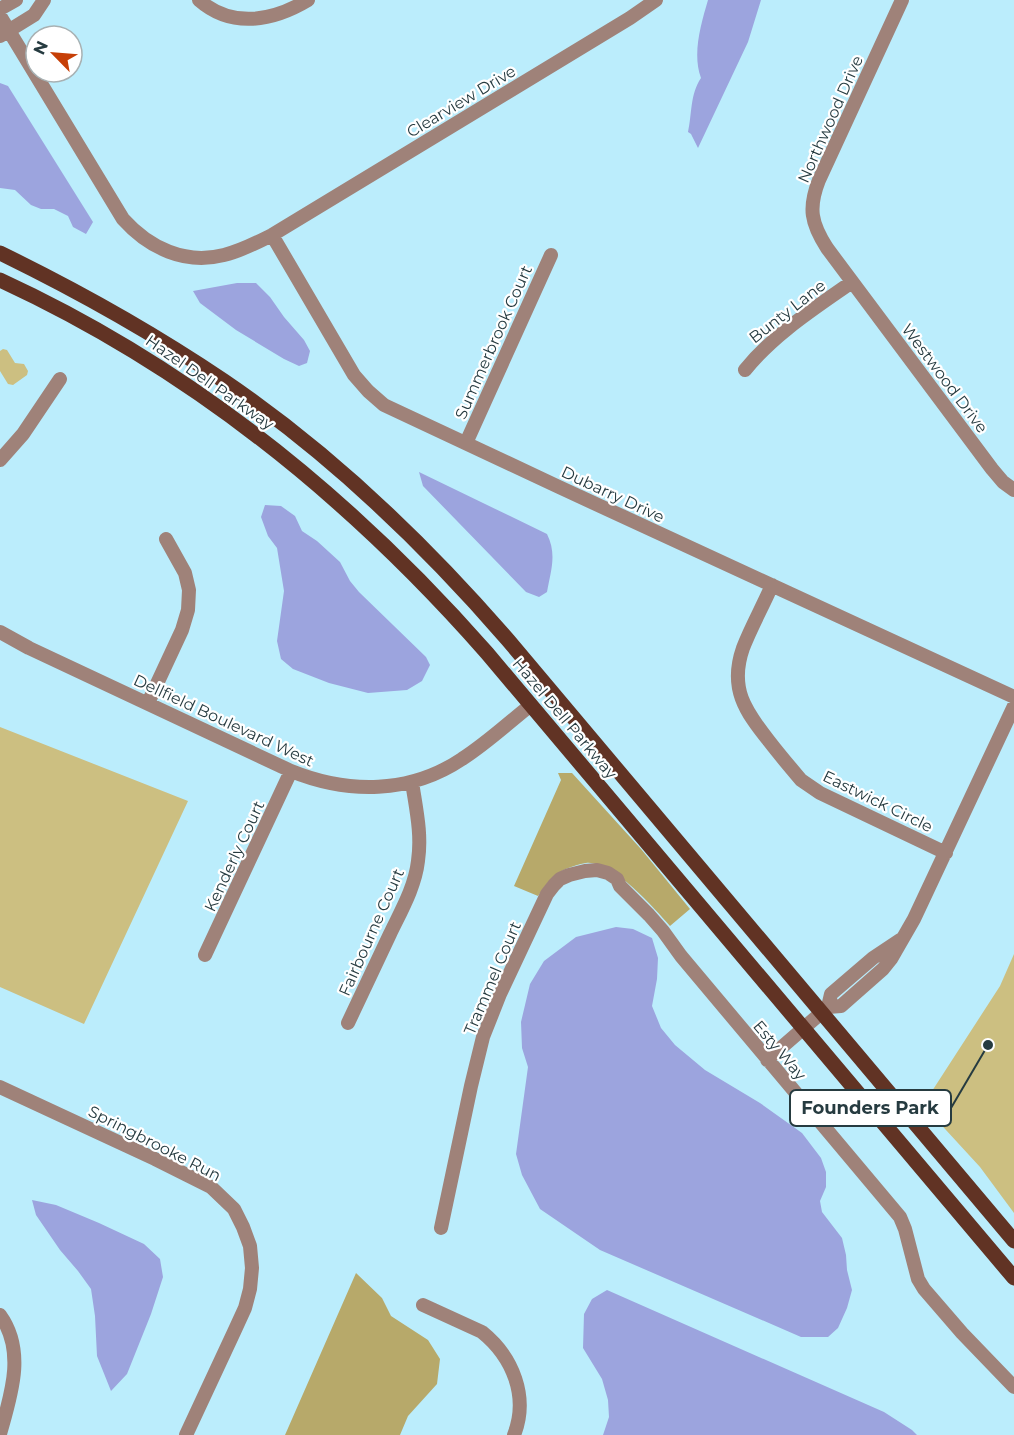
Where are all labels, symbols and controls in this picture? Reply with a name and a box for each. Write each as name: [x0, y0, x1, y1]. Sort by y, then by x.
north arrow: [24, 24, 84, 84]
text: N: [30, 38, 52, 58]
street label: Northwood Drive: [794, 52, 867, 186]
street label: Clearview Drive: [403, 61, 519, 141]
street label: Summerbrook Court: [451, 262, 536, 422]
street label: Bunty Lane: [745, 276, 829, 347]
street label: Westwood Drive: [897, 320, 992, 437]
street label: Hazel Dell Parkway: [142, 331, 278, 434]
street label: Dubarry Drive: [558, 462, 667, 527]
street label: Hazel Dell Parkway: [508, 654, 621, 783]
street label: Dellfield Boulevard West: [131, 670, 317, 771]
street label: Eastwick Circle: [820, 767, 936, 836]
street label: Kenderly Court: [200, 797, 269, 915]
street label: Fairbourne Court: [335, 865, 408, 999]
street label: Trammel Court: [460, 918, 525, 1038]
street label: Esty Way: [749, 1017, 810, 1084]
callout: Founders Park: [790, 1090, 951, 1126]
text: Founders Park: [801, 1097, 939, 1119]
street label: Springbrooke Run: [85, 1102, 224, 1185]

